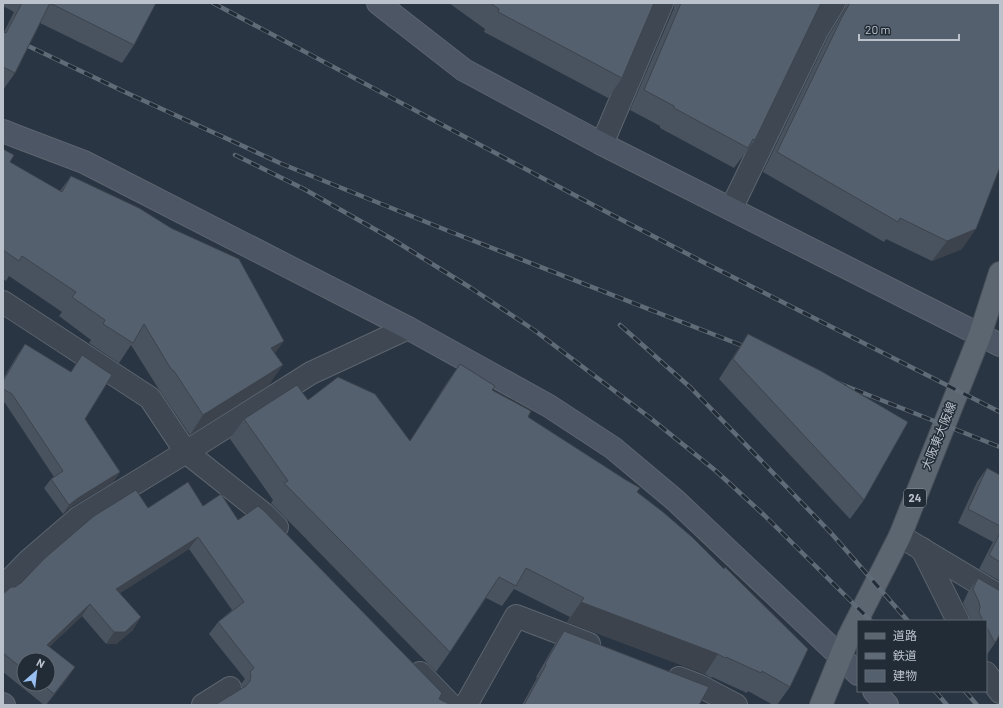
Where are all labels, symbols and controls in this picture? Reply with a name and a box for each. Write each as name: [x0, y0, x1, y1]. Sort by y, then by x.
scale bar: [859, 16, 959, 42]
text: 20 m: [865, 22, 891, 36]
street label: 大阪東大阪線: [918, 400, 958, 472]
road number: 24: [904, 489, 926, 507]
legend: [857, 620, 987, 692]
text: 道路: [893, 628, 917, 642]
text: 鉄道: [893, 648, 917, 662]
north arrow: [16, 652, 56, 692]
text: N: [35, 655, 47, 670]
text: 建物: [893, 668, 917, 682]

